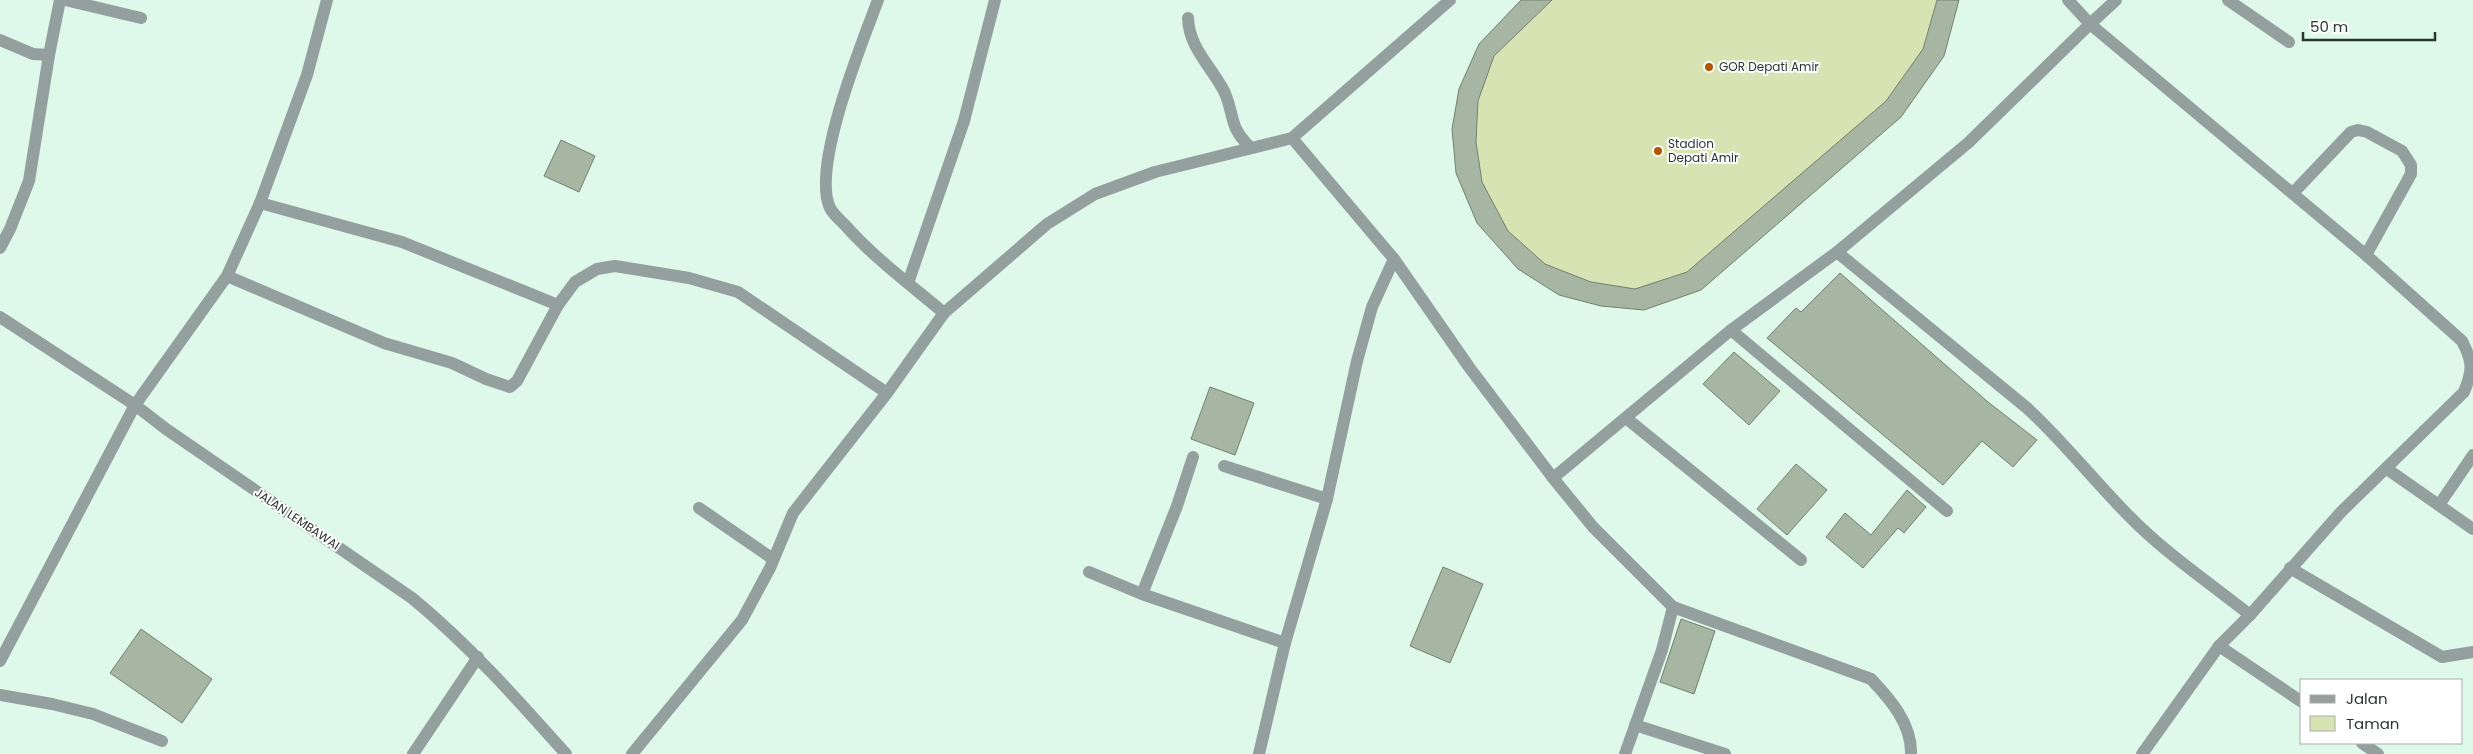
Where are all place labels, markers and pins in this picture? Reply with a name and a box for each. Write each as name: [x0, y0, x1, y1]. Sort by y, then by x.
place label: GOR Depati Amir: [1719, 58, 1819, 75]
marker: GOR Depati Amir: [1703, 61, 1715, 73]
place label: Stadion Depati Amir: [1668, 135, 1739, 166]
marker: Stadion Depati Amir: [1652, 145, 1664, 157]

